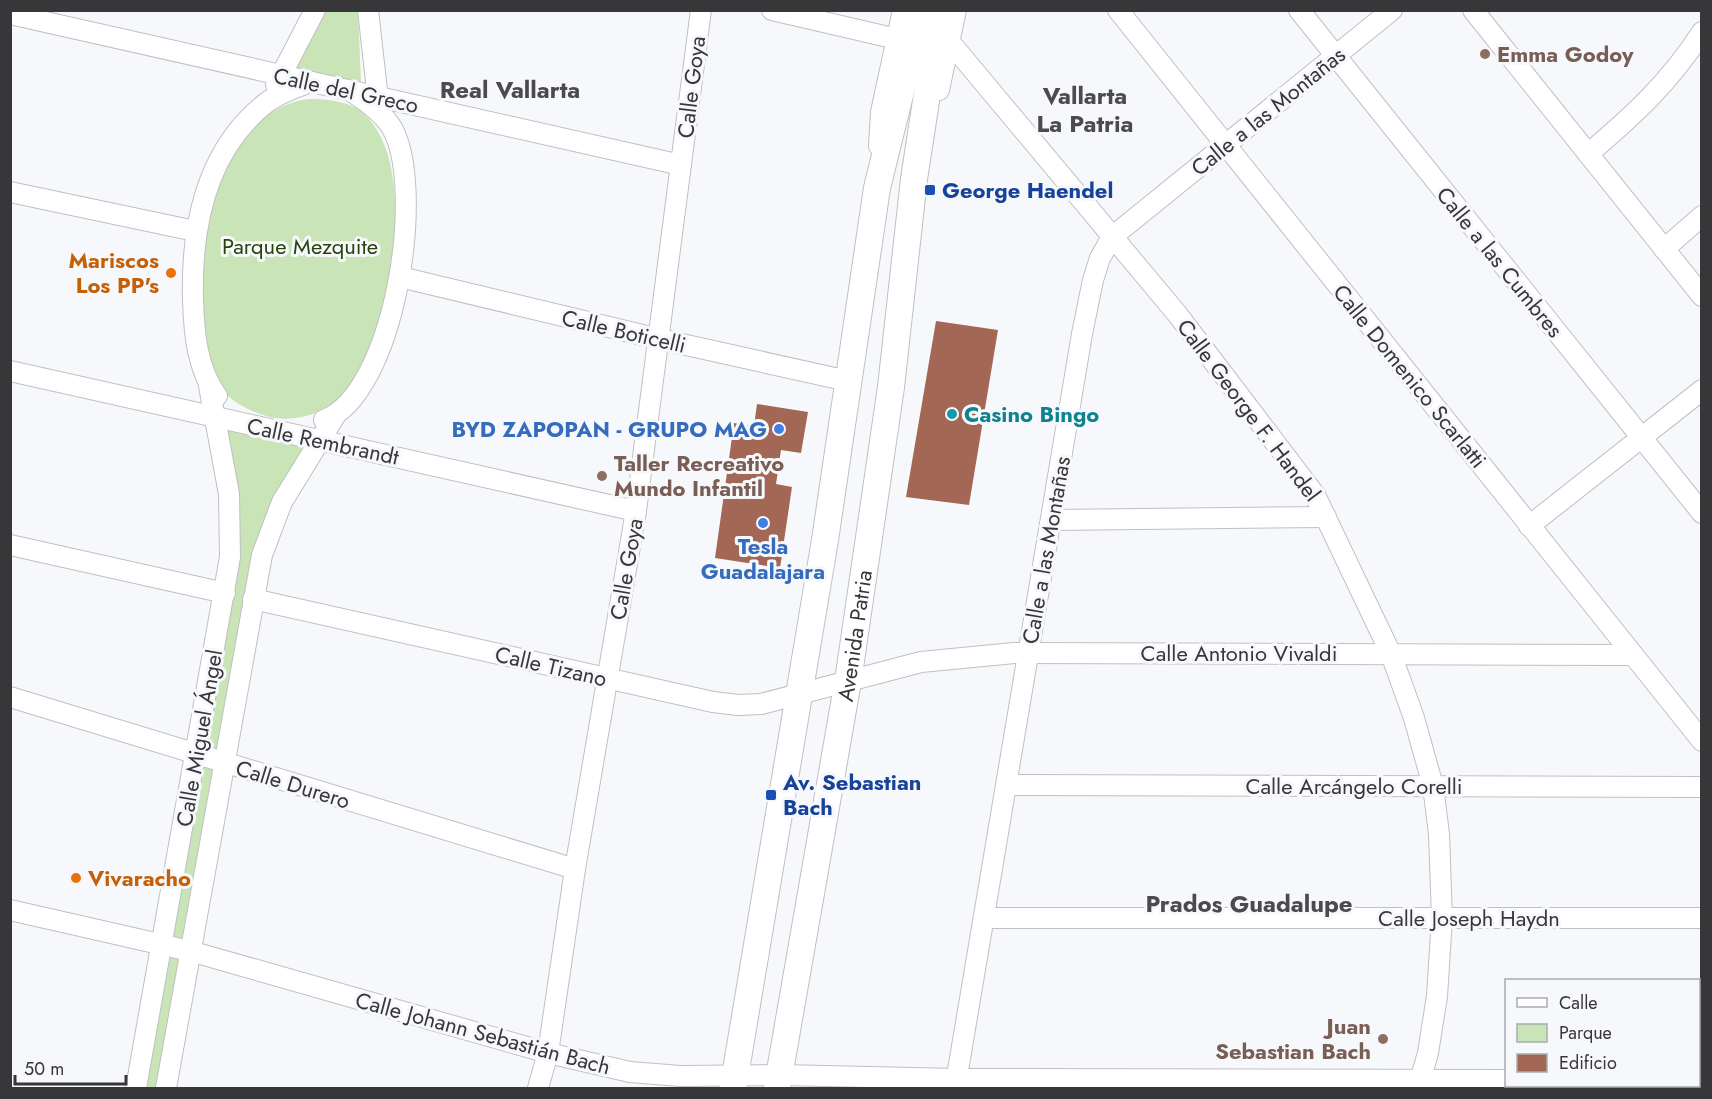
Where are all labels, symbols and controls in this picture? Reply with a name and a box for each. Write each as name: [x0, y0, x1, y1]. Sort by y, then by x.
street label: Calle Goya: [669, 34, 713, 140]
place label: Emma Godoy: [1497, 38, 1634, 70]
street label: Calle a las Montañas: [1184, 39, 1352, 183]
marker: Emma Godoy: [1478, 47, 1492, 61]
street label: Calle del Greco: [271, 59, 421, 121]
district label: Real Vallarta: [440, 72, 580, 107]
district label: Vallarta La Patria: [1036, 78, 1134, 141]
place label: George Haendel: [942, 174, 1113, 206]
street label: Calle a las Cumbres: [1429, 180, 1571, 344]
marker: George Haendel: [923, 183, 937, 197]
park label: Parque Mezquite: [222, 230, 378, 262]
place label: Mariscos Los PP's: [69, 244, 159, 301]
marker: Mariscos Los PP's: [164, 266, 178, 280]
street label: Calle Domenico Scarlatti: [1326, 277, 1494, 475]
street label: Calle Boticelli: [559, 301, 689, 361]
street label: Calle George F. Handel: [1170, 312, 1328, 508]
place label: Casino Bingo: [964, 398, 1099, 430]
marker: Casino Bingo: [945, 407, 959, 421]
street label: Calle Rembrandt: [244, 409, 403, 473]
place label: BYD ZAPOPAN - GRUPO MAG: [451, 413, 767, 445]
marker: BYD ZAPOPAN - GRUPO MAG: [772, 422, 786, 436]
place label: Taller Recreativo Mundo Infantil: [614, 447, 784, 504]
street label: Calle a las Montañas: [1014, 453, 1078, 646]
marker: Taller Recreativo Mundo Infantil: [595, 469, 609, 483]
street label: Calle Goya: [601, 516, 651, 622]
marker: Tesla Guadalajara: [756, 516, 770, 530]
place label: Tesla Guadalajara: [701, 530, 825, 587]
street label: Avenida Patria: [829, 568, 880, 704]
street label: Calle Antonio Vivaldi: [1141, 637, 1337, 669]
street label: Calle Tizano: [492, 638, 610, 694]
street label: Calle Miguel Ángel: [168, 647, 230, 829]
street label: Calle Durero: [232, 751, 354, 817]
place label: Av. Sebastian Bach: [782, 766, 921, 823]
street label: Calle Arcángelo Corelli: [1245, 770, 1463, 802]
marker: Av. Sebastian Bach: [764, 788, 778, 802]
place label: Vivaracho: [87, 862, 191, 894]
marker: Vivaracho: [69, 871, 83, 885]
district label: Prados Guadalupe: [1145, 886, 1353, 921]
street label: Calle Joseph Haydn: [1378, 902, 1560, 934]
legend: [1505, 979, 1700, 1087]
street label: Calle Johann Sebastián Bach: [352, 984, 614, 1082]
text: Calle: [1559, 990, 1598, 1016]
place label: Juan Sebastian Bach: [1215, 1010, 1371, 1067]
text: Parque: [1559, 1020, 1612, 1046]
marker: Juan Sebastian Bach: [1376, 1032, 1390, 1046]
scale bar: [15, 1048, 126, 1086]
text: Edificio: [1559, 1050, 1617, 1076]
text: 50 m: [24, 1056, 64, 1082]

